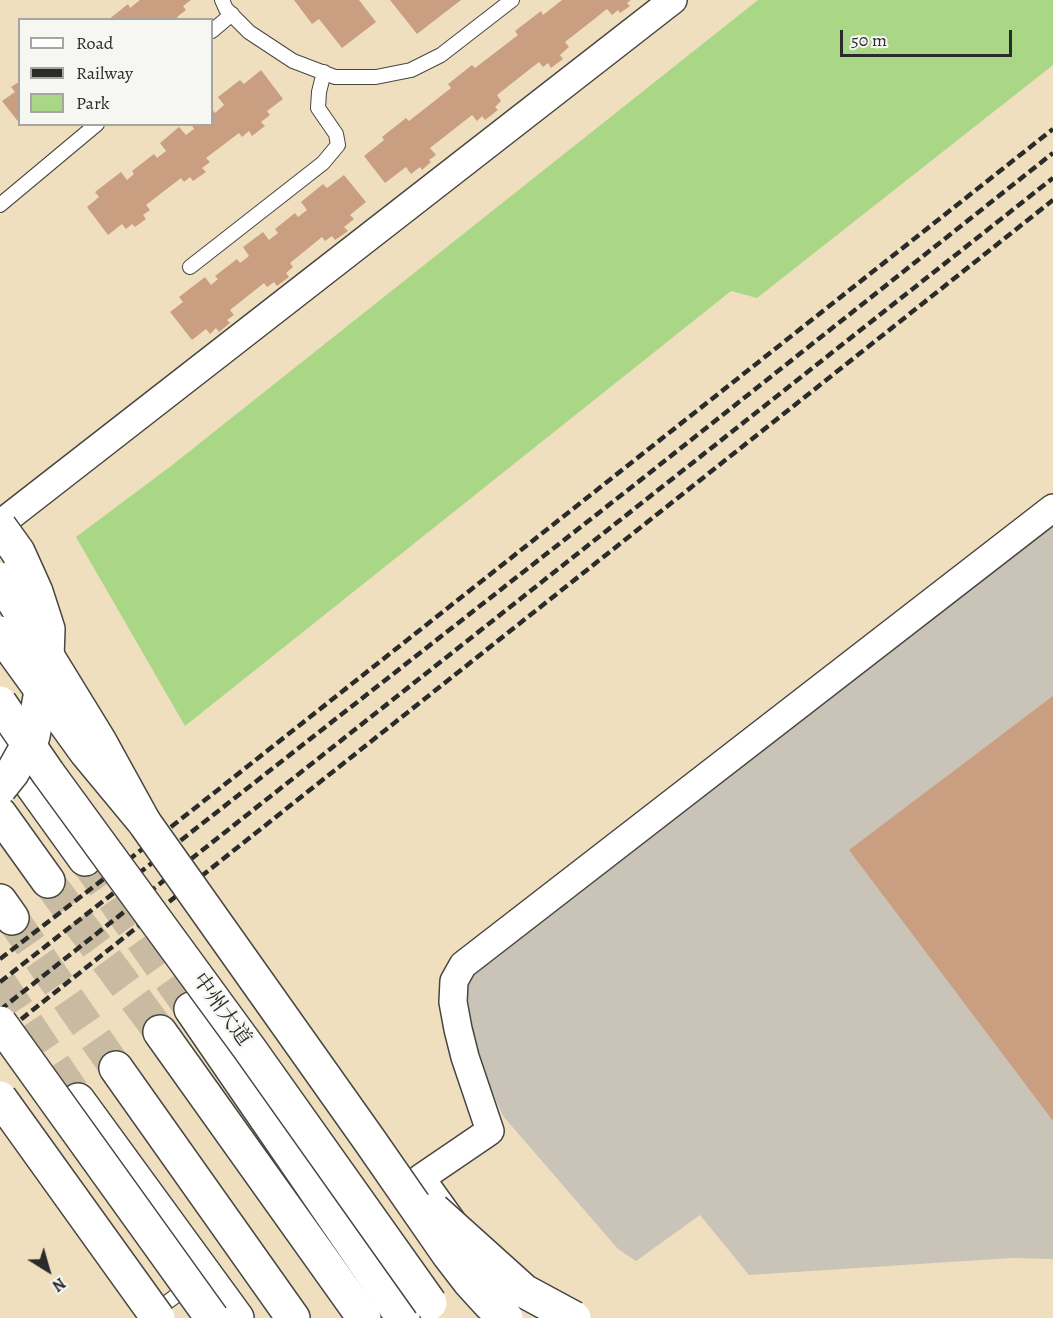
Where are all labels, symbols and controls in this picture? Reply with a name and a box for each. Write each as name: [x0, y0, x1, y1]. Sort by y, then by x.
legend: [18, 18, 213, 126]
scale bar: [843, 18, 1016, 56]
text: 50 m: [851, 28, 887, 52]
text: Road: [76, 31, 113, 55]
text: Railway: [76, 61, 133, 85]
text: Park: [76, 91, 110, 115]
street label: 中州大道: [186, 969, 256, 1051]
north arrow: [18, 1240, 78, 1300]
text: N: [48, 1272, 70, 1297]

